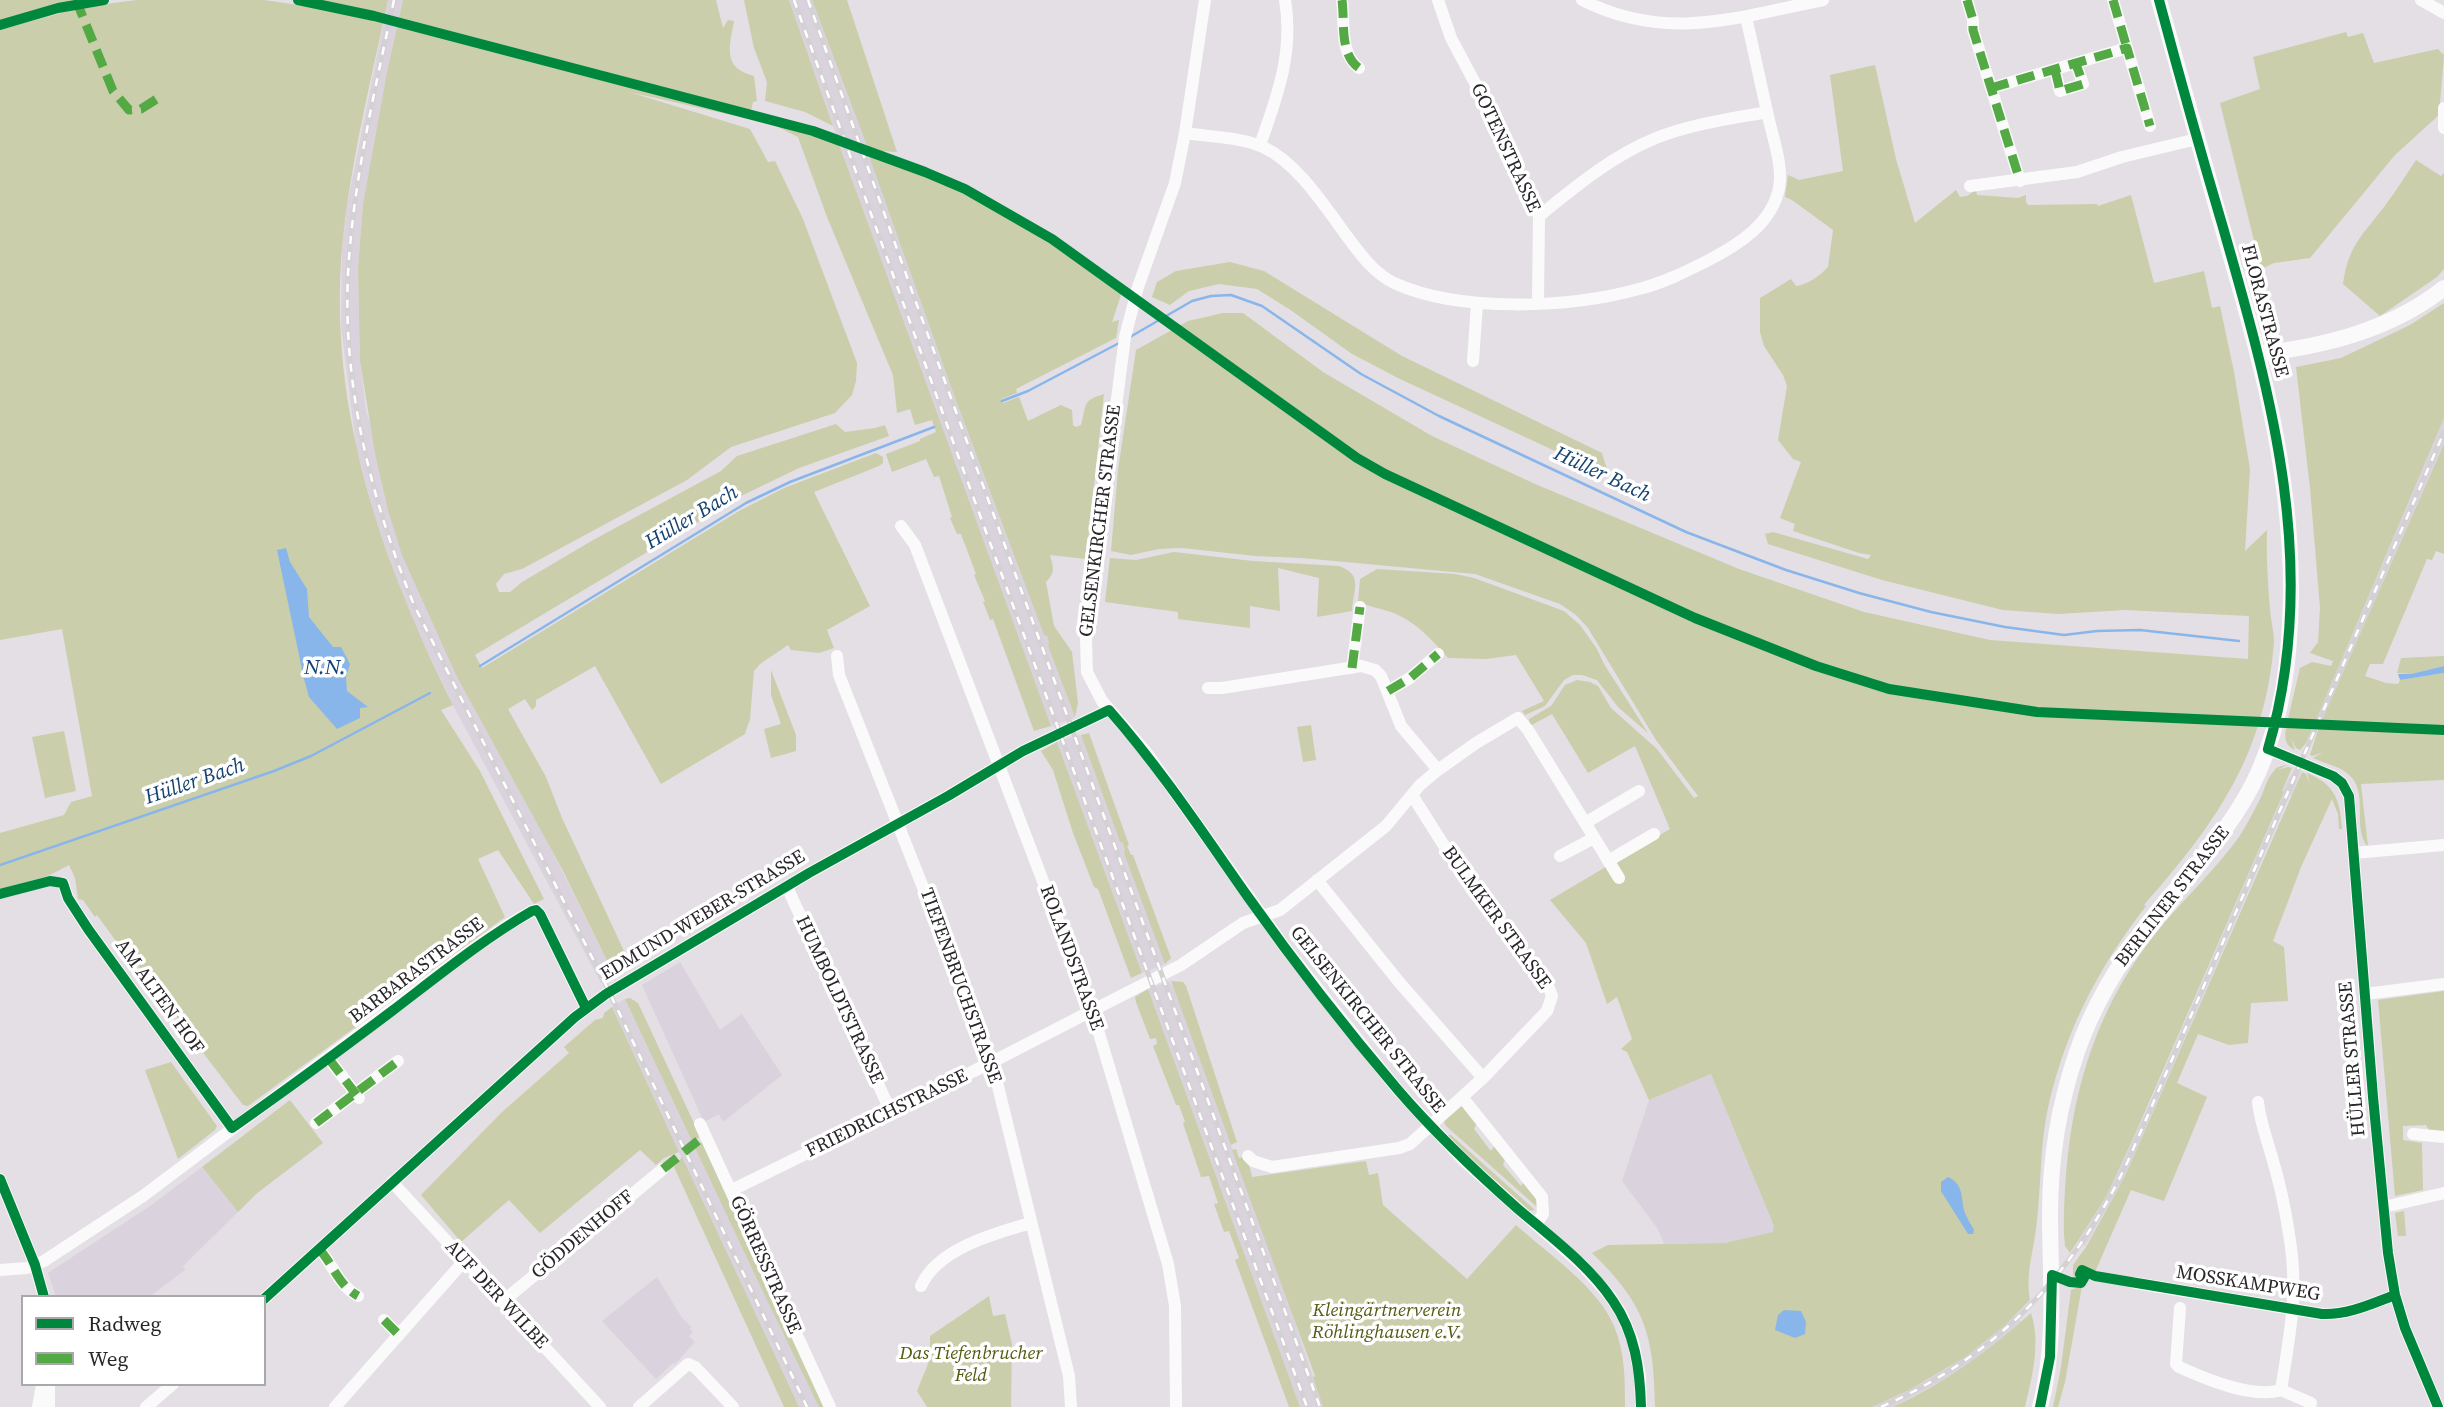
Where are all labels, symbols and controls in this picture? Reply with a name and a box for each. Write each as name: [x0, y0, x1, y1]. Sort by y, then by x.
street label: GOTENSTRASSE: [1465, 80, 1545, 216]
street label: FLORASTRASSE: [2235, 242, 2293, 380]
street label: GELSENKIRCHER STRASSE: [1075, 404, 1127, 638]
water label: Hüller Bach: [1550, 442, 1654, 508]
water label: Hüller Bach: [641, 480, 743, 556]
water label: N.N.: [304, 656, 346, 682]
water label: Hüller Bach: [142, 753, 248, 811]
street label: BERLINER STRASSE: [2111, 822, 2235, 972]
street label: BULMKER STRASSE: [1437, 842, 1555, 994]
street label: EDMUND-WEBER-STRASSE: [597, 846, 809, 986]
street label: ROLANDSTRASSE: [1034, 882, 1108, 1034]
street label: TIEFENBRUCHSTRASSE: [914, 885, 1006, 1087]
street label: HUMBOLDTSTRASSE: [790, 912, 888, 1088]
street label: BARBARASTRASSE: [345, 913, 489, 1029]
street label: GELSENKIRCHER STRASSE: [1285, 922, 1449, 1118]
street label: AM ALTEN HOF: [110, 935, 208, 1059]
street label: HÜLLER STRASSE: [2335, 981, 2371, 1137]
street label: FRIEDRICHSTRASSE: [802, 1065, 972, 1163]
street label: GÖDDENHOFF: [527, 1186, 639, 1284]
street label: GÖRRESSTRASSE: [724, 1192, 806, 1338]
street label: AUF DER WILBE: [440, 1236, 552, 1354]
street label: MOSSKAMPWEG: [2174, 1261, 2322, 1307]
legend: [21, 1295, 266, 1386]
park label: Kleingärtnerverein Röhlinghausen e.V.: [1312, 1300, 1462, 1344]
text: Radweg: [88, 1309, 161, 1338]
park label: Das Tiefenbrucher Feld: [899, 1343, 1043, 1387]
text: Weg: [88, 1344, 128, 1373]

